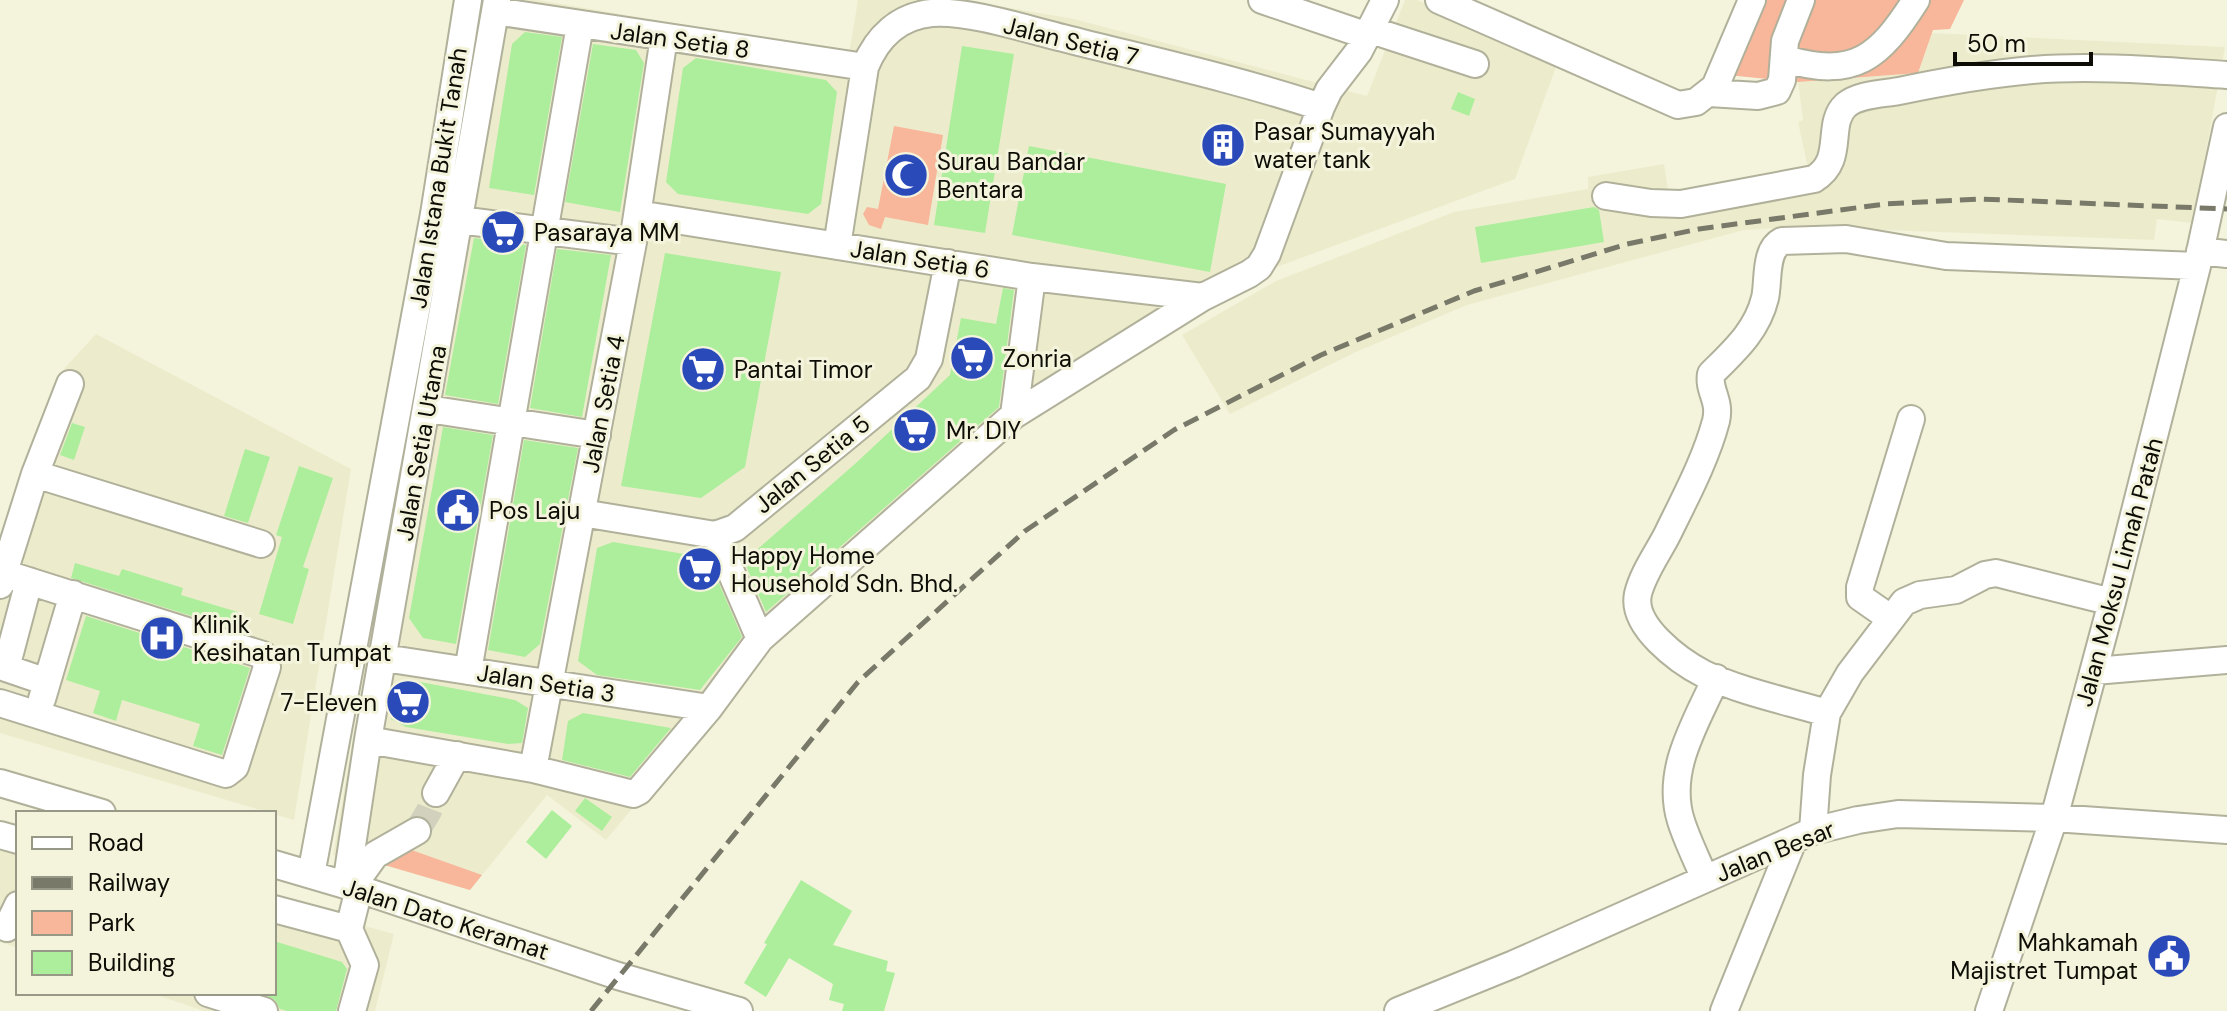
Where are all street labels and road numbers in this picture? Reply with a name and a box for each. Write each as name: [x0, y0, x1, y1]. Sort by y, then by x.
street label: Jalan Setia 7: [1000, 9, 1142, 73]
street label: Jalan Setia 8: [609, 15, 751, 65]
street label: Jalan Istana Bukit Tanah: [402, 45, 474, 311]
street label: Jalan Setia 6: [848, 233, 992, 285]
street label: Jalan Setia 4: [574, 332, 632, 476]
street label: Jalan Setia Utama: [389, 343, 453, 543]
street label: Jalan Setia 5: [748, 408, 876, 520]
street label: Jalan Moksu Limah Patah: [2068, 434, 2170, 710]
street label: Jalan Setia 3: [475, 657, 617, 709]
street label: Jalan Besar: [1711, 813, 1839, 889]
street label: Jalan Dato Keramat: [339, 871, 553, 967]

